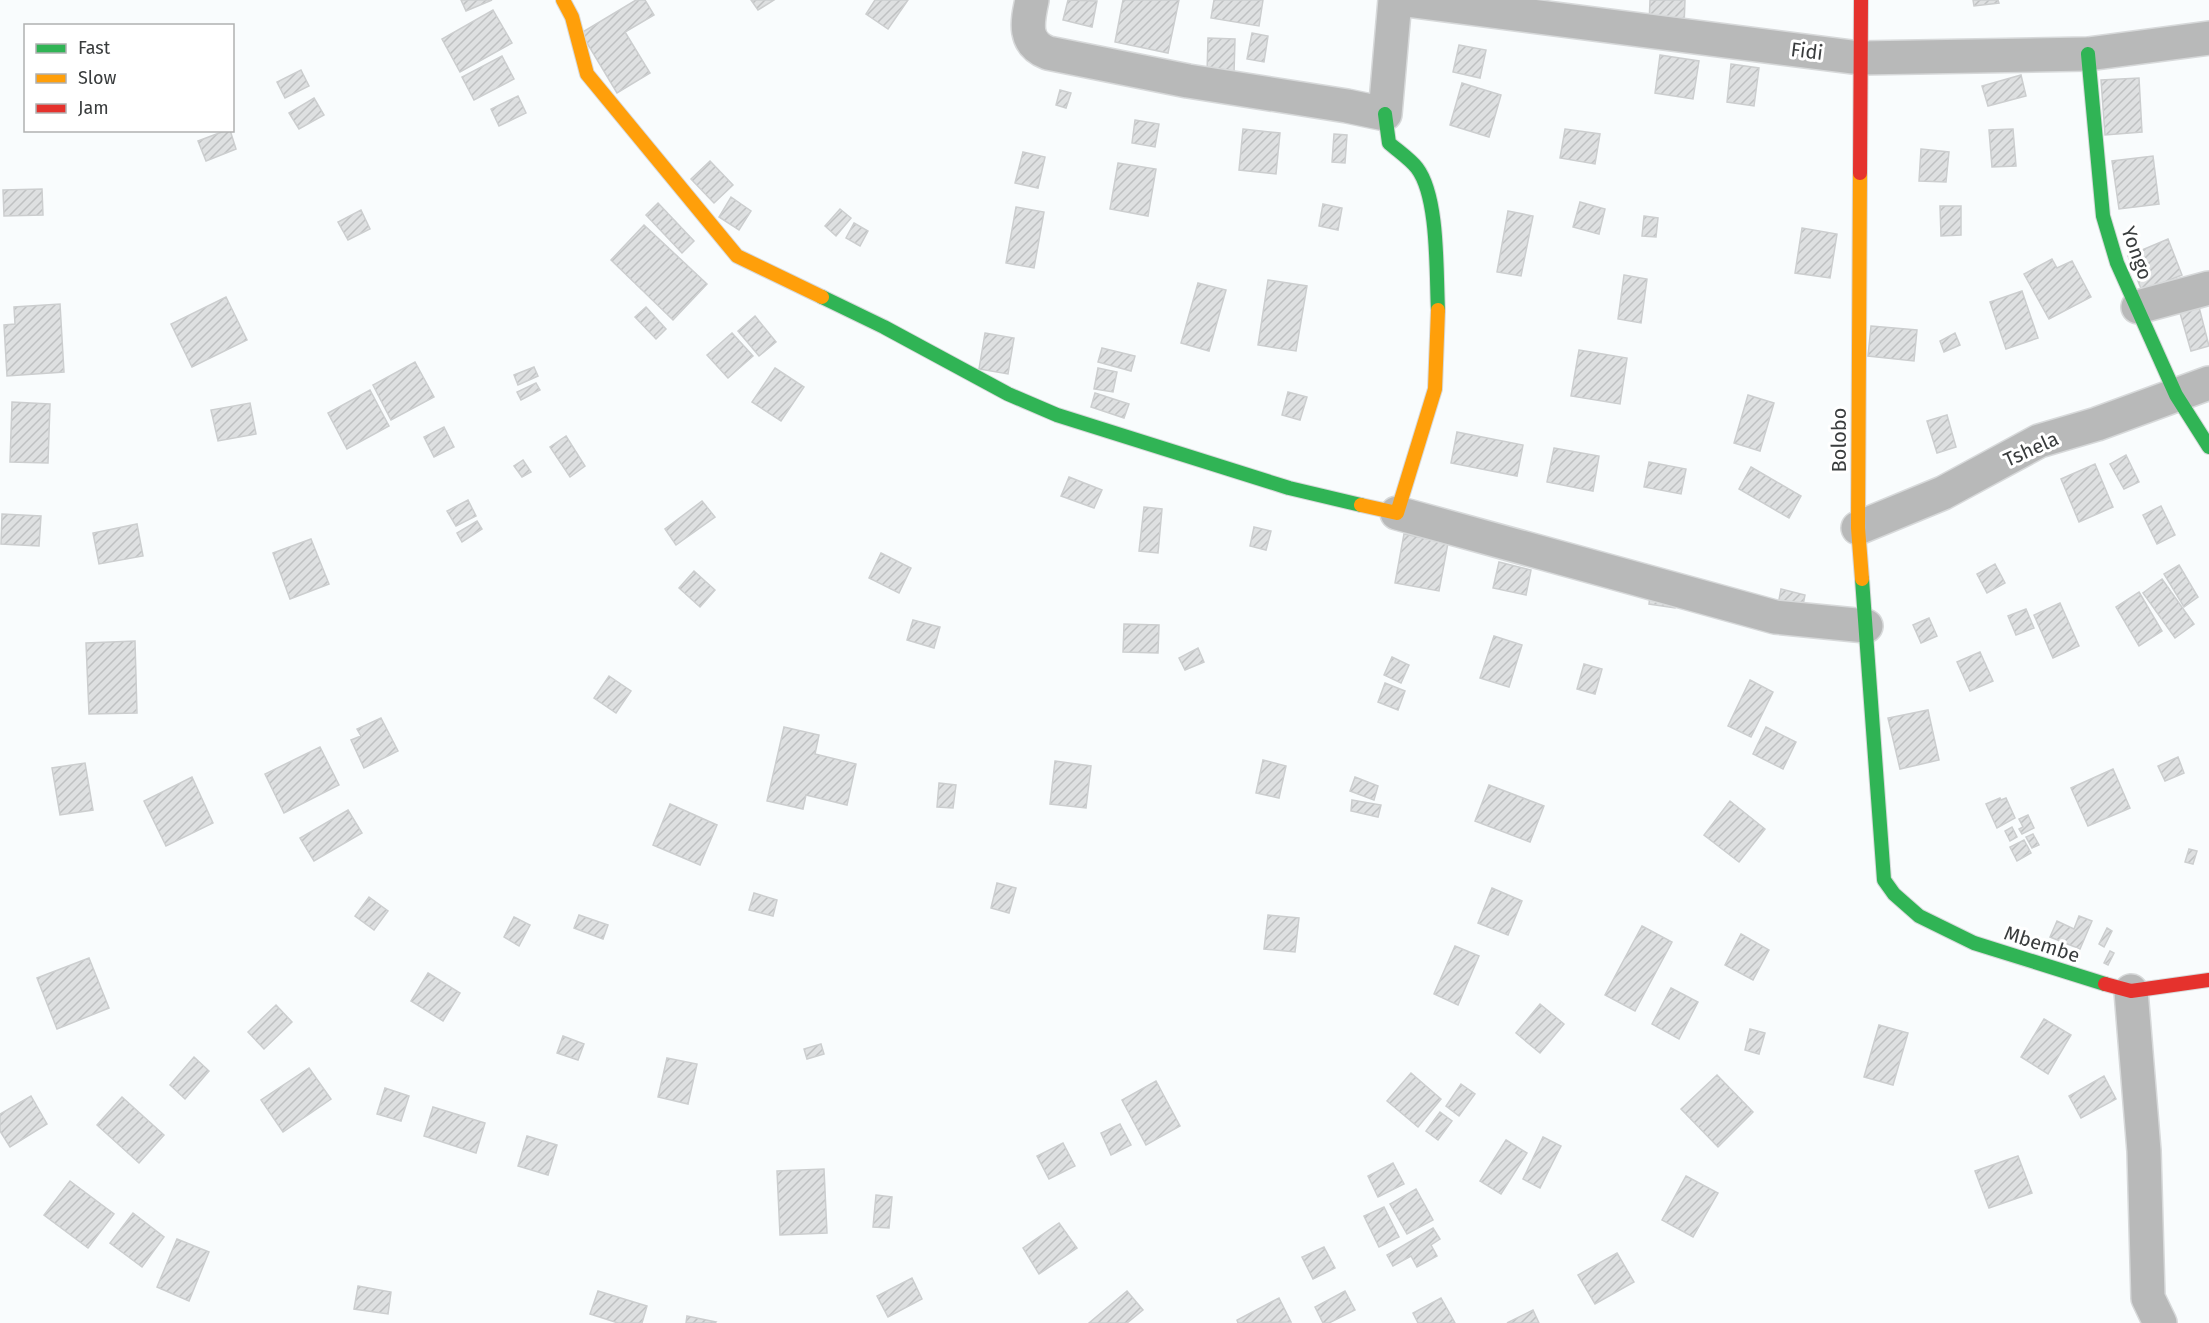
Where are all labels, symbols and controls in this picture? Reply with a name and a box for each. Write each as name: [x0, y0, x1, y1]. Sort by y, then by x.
legend: [24, 24, 234, 132]
text: Fast: [78, 37, 111, 59]
street label: Fidi: [1789, 37, 1825, 65]
text: Slow: [78, 67, 117, 89]
text: Jam: [78, 97, 109, 119]
street label: Yongo: [2116, 223, 2158, 283]
street label: Bolobo: [1827, 408, 1851, 472]
street label: Tshela: [2000, 426, 2062, 472]
street label: Mbembe: [2001, 920, 2083, 968]

